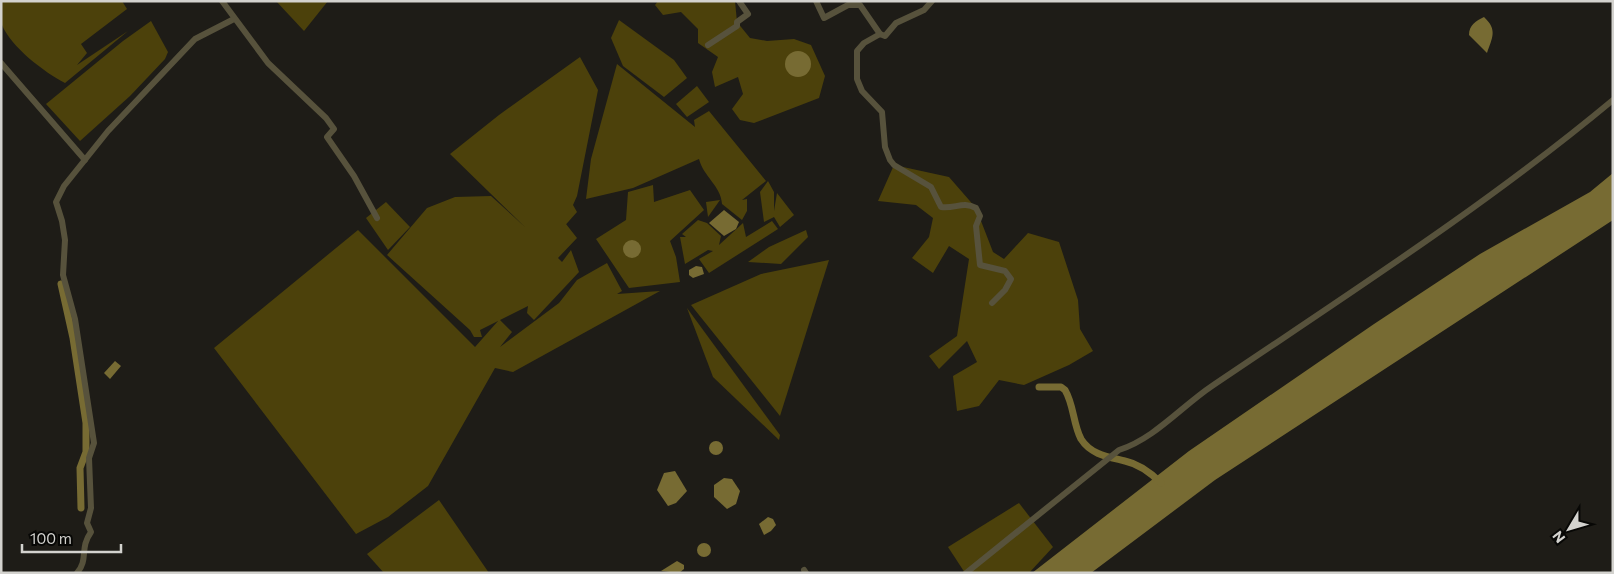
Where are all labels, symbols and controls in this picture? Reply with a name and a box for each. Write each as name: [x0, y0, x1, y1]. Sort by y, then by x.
north arrow: [1544, 504, 1594, 554]
scale bar: [22, 522, 121, 554]
text: N: [1548, 528, 1568, 547]
text: 100 m: [30, 529, 72, 547]

